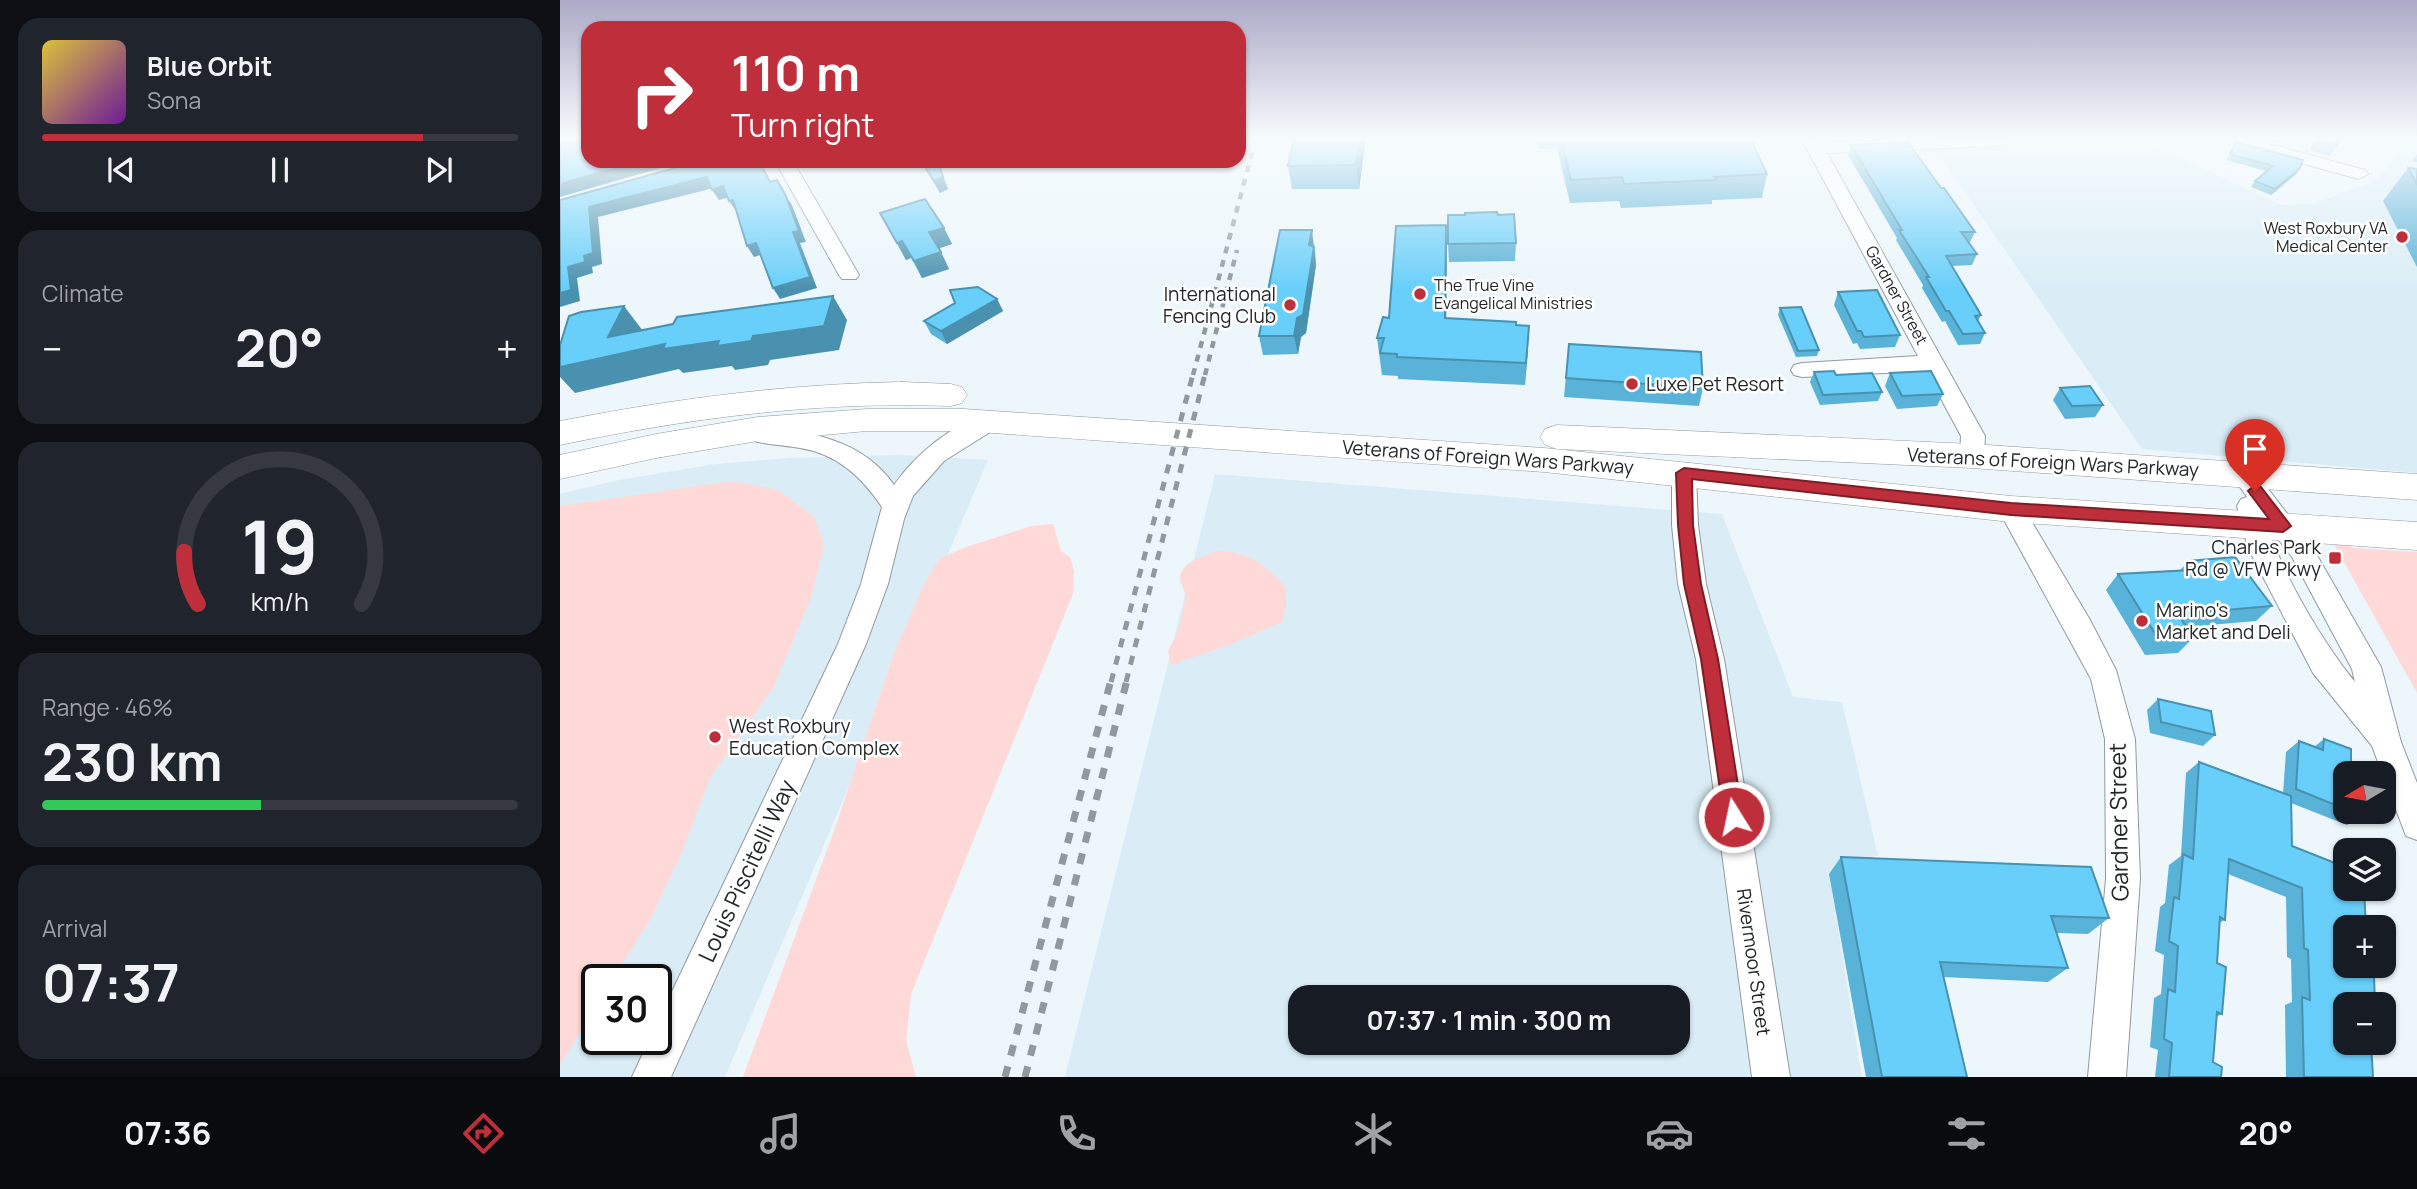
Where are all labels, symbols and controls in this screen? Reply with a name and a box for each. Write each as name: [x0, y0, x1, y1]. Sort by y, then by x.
text: 110 m: [731, 39, 860, 106]
text: Blue Orbit: [147, 48, 272, 84]
icon: right: [616, 49, 707, 140]
text: Sona: [147, 84, 201, 116]
text: Turn right: [731, 103, 874, 147]
icon: previous: [102, 151, 140, 189]
icon: pause: [261, 151, 299, 189]
icon: next: [420, 151, 458, 189]
place label: West Roxbury VA Medical Center: [2264, 217, 2388, 257]
marker: West Roxbury VA Medical Center: [2394, 229, 2410, 245]
street label: Gardner Street: [1861, 242, 1933, 348]
place label: The True Vine Evangelical Ministries: [1434, 274, 1593, 314]
text: Climate: [42, 277, 124, 309]
place label: International Fencing Club: [1163, 281, 1276, 329]
marker: The True Vine Evangelical Ministries: [1412, 286, 1428, 302]
marker: International Fencing Club: [1282, 297, 1298, 313]
text: 20°: [235, 312, 324, 383]
text: −: [42, 322, 63, 374]
text: +: [496, 322, 518, 374]
place label: Luxe Pet Resort: [1646, 371, 1784, 397]
marker: Luxe Pet Resort: [1624, 376, 1640, 392]
pin: [2225, 419, 2285, 491]
icon: arrive: [2236, 430, 2274, 468]
street label: Veterans of Foreign Wars Parkway: [1341, 434, 1635, 480]
street label: Veterans of Foreign Wars Parkway: [1906, 441, 2200, 483]
text: 19: [241, 497, 319, 597]
place label: Charles Park Rd @ VFW Pkwy: [2185, 534, 2322, 582]
marker: Charles Park Rd @ VFW Pkwy: [2327, 550, 2343, 566]
text: km/h: [251, 584, 309, 619]
place label: Marino's Market and Deli: [2156, 597, 2291, 645]
marker: Marino's Market and Deli: [2134, 613, 2150, 629]
text: Range · 46%: [42, 691, 173, 723]
place label: West Roxbury Education Complex: [729, 713, 899, 761]
text: 230 km: [42, 726, 223, 797]
marker: West Roxbury Education Complex: [707, 729, 723, 745]
street label: Gardner Street: [2101, 743, 2135, 901]
north arrow: [2333, 761, 2396, 824]
map controls: [2333, 761, 2396, 1055]
street label: Louis Piscitelli Way: [690, 774, 802, 967]
position arrow: [1697, 780, 1771, 854]
button: layers: [2333, 838, 2396, 901]
street label: Rivermoor Street: [1731, 887, 1777, 1037]
text: Arrival: [42, 912, 108, 944]
button: +: [2333, 915, 2396, 978]
text: 07:37: [42, 947, 180, 1018]
speed limit sign: 30: [581, 964, 672, 1055]
button: −: [2333, 992, 2396, 1055]
text: 07:37 · 1 min · 300 m: [1367, 1002, 1611, 1038]
icon: directions: [459, 1109, 508, 1158]
icon: music: [756, 1109, 805, 1158]
icon: phone: [1052, 1109, 1101, 1158]
icon: climate: [1349, 1109, 1398, 1158]
icon: car: [1645, 1109, 1694, 1158]
icon: filters: [1942, 1109, 1991, 1158]
text: 07:36: [124, 1111, 211, 1155]
text: 20°: [2239, 1111, 2293, 1155]

